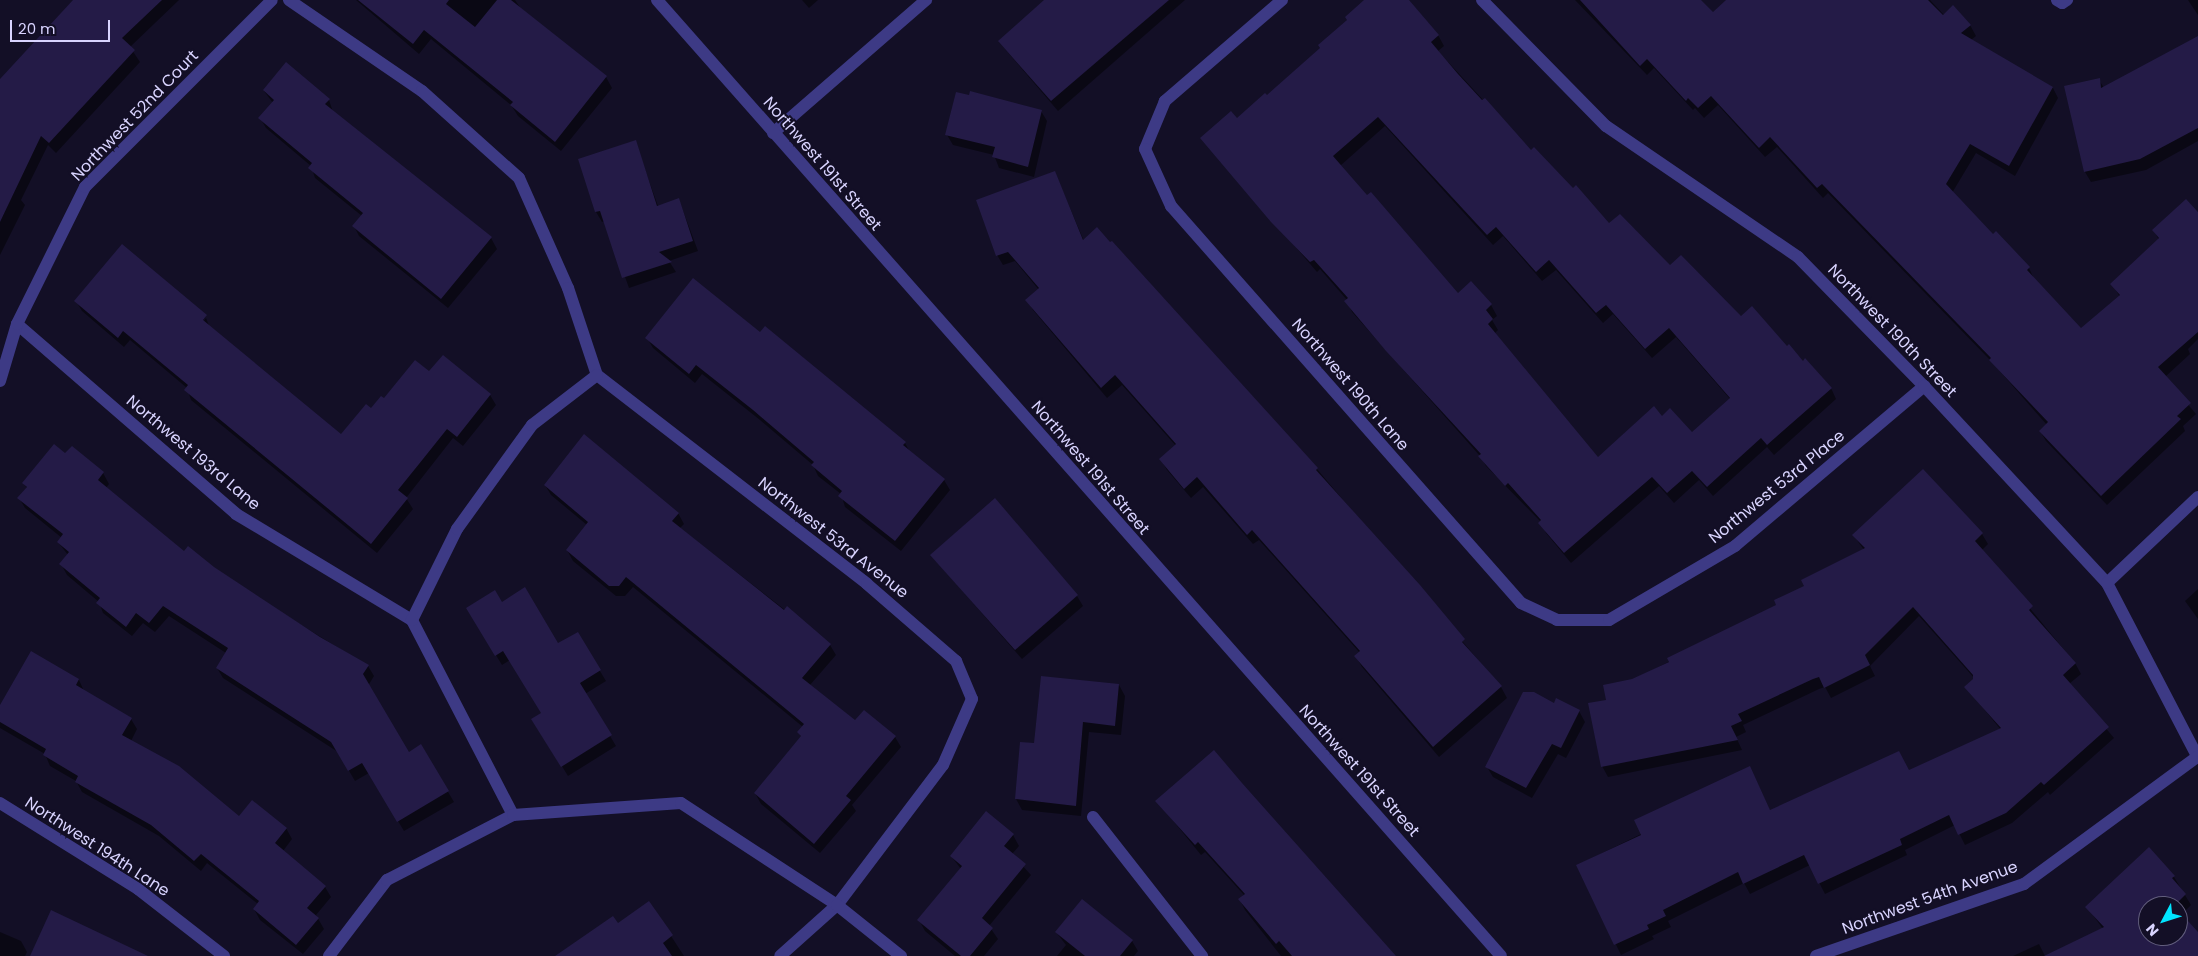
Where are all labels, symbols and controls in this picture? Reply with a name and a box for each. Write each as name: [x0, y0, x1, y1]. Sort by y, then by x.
scale bar: [12, 10, 112, 42]
text: 20 m: [18, 18, 56, 39]
street label: Northwest 52nd Court: [68, 47, 202, 185]
street label: Northwest 191st Street: [759, 93, 885, 235]
street label: Northwest 190th Street: [1823, 261, 1961, 401]
street label: Northwest 190th Lane: [1287, 315, 1413, 455]
street label: Northwest 193rd Lane: [122, 391, 264, 515]
street label: Northwest 191st Street: [1027, 397, 1153, 539]
street label: Northwest 53rd Place: [1705, 426, 1849, 548]
street label: Northwest 53rd Avenue: [754, 473, 912, 603]
street label: Northwest 191st Street: [1295, 701, 1423, 841]
street label: Northwest 194th Lane: [21, 793, 173, 901]
street label: Northwest 54th Avenue: [1840, 857, 2020, 939]
north arrow: [2138, 896, 2188, 946]
text: N: [2141, 920, 2163, 940]

